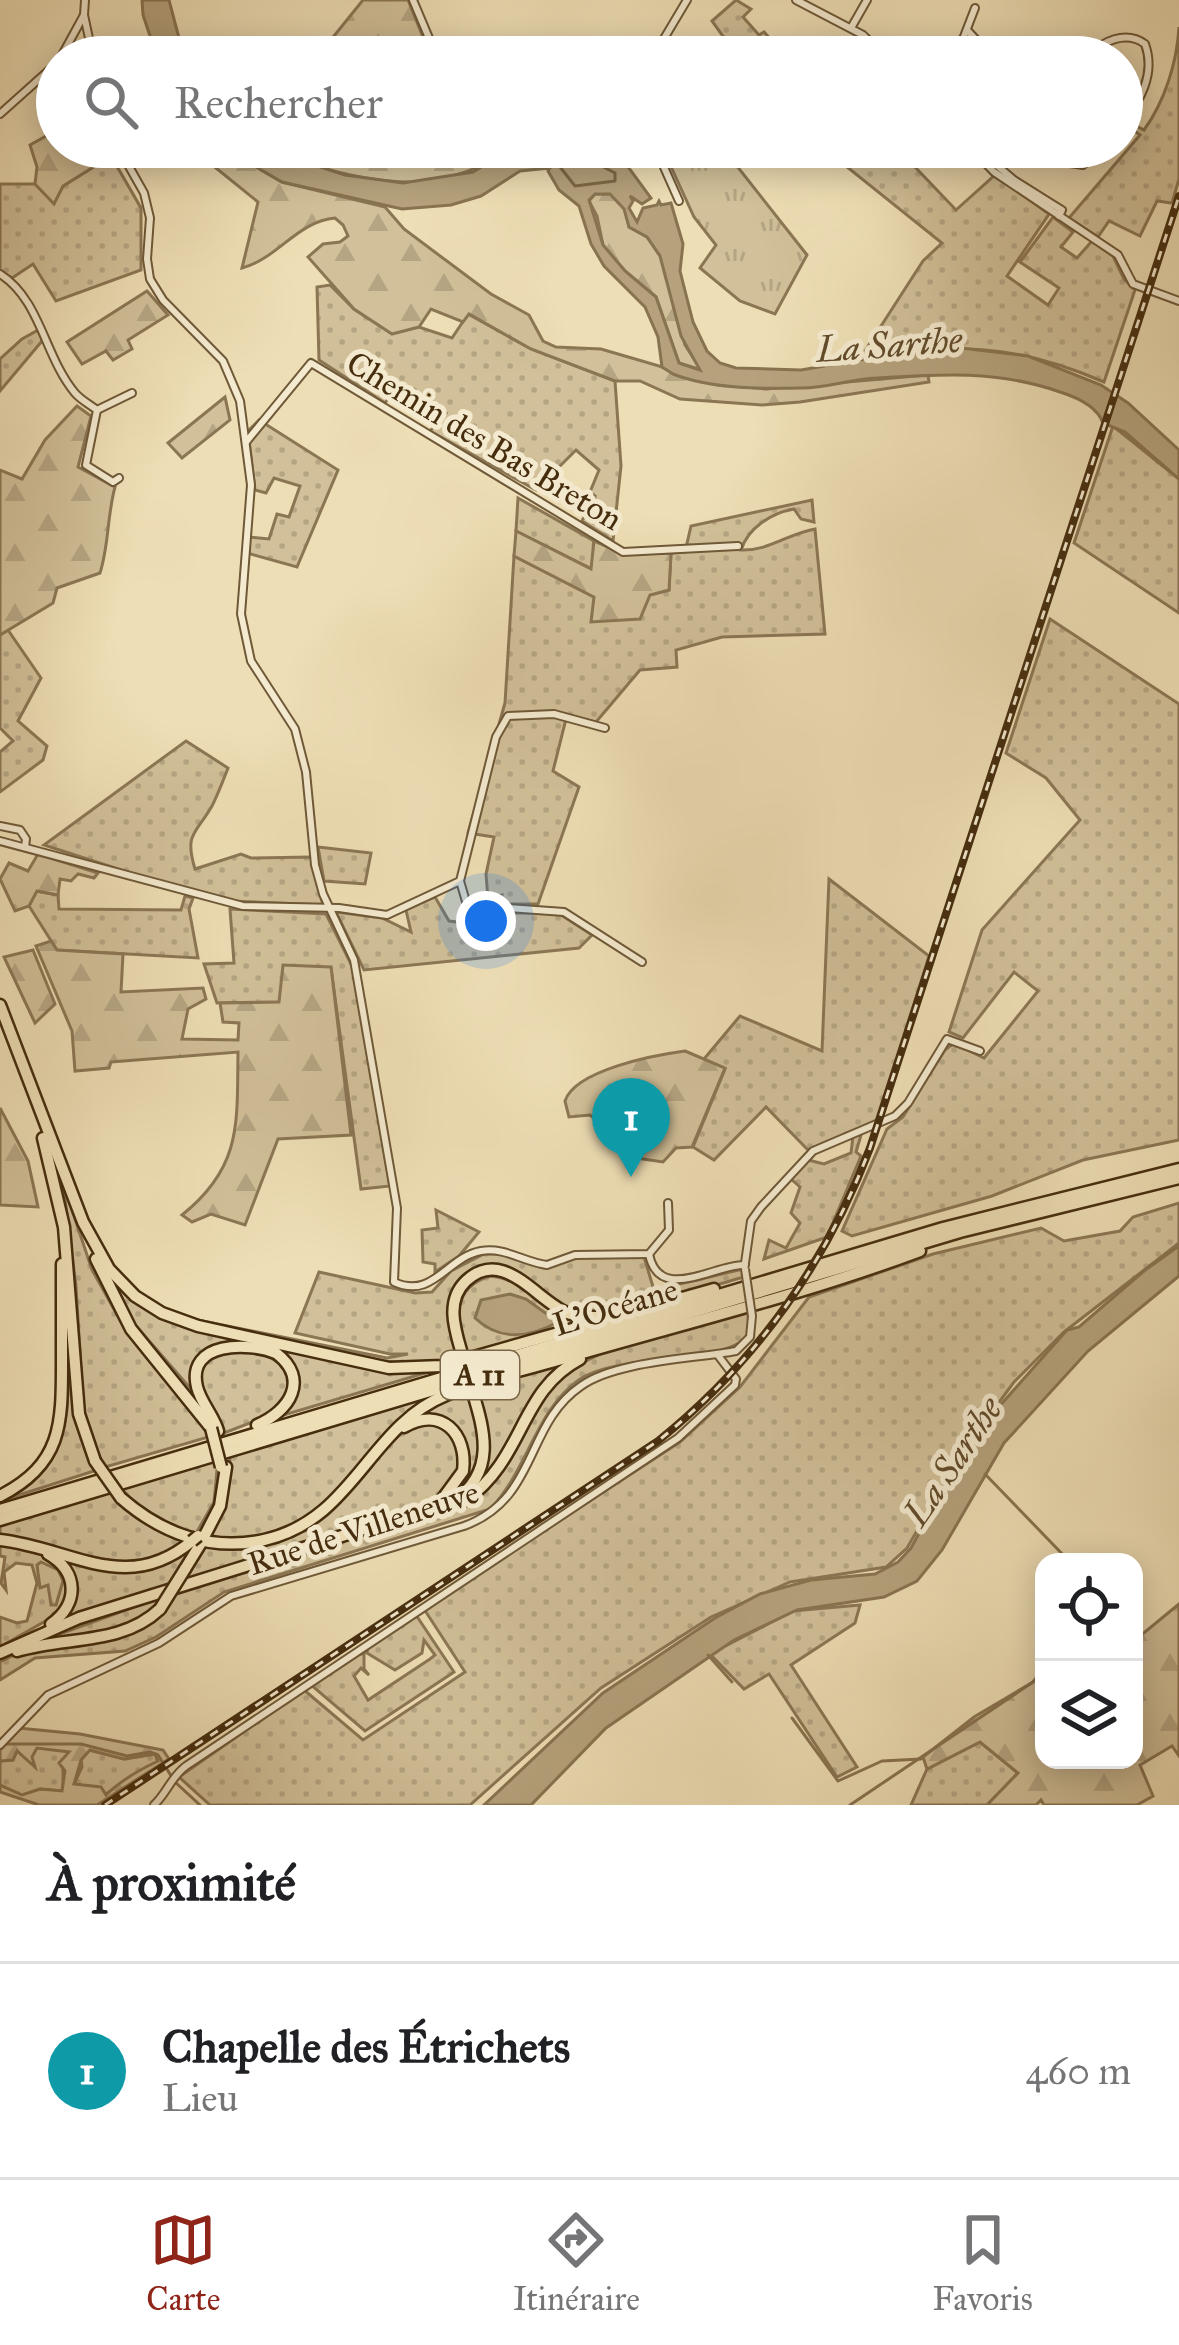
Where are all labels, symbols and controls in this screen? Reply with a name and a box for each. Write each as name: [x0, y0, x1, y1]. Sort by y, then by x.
search box: [36, 36, 1143, 168]
icon: search: [78, 69, 144, 135]
text: Rechercher: [174, 75, 383, 130]
water label: La Sarthe: [813, 318, 965, 372]
street label: Chemin des Bas Breton: [339, 343, 630, 539]
your location: [456, 891, 516, 951]
pin: 1: [592, 1078, 670, 1177]
street label: L’Océane: [548, 1269, 682, 1345]
road number: A 11: [441, 1351, 519, 1399]
water label: La Sarthe: [893, 1388, 1013, 1536]
street label: Rue de Villeneuve: [243, 1472, 484, 1584]
map controls: [1035, 1553, 1143, 1769]
button: locate: [1035, 1553, 1143, 1661]
button: layers: [1035, 1661, 1143, 1769]
text: À proximité: [48, 1852, 296, 1914]
text: Chapelle des Étrichets: [162, 2019, 570, 2074]
text: 1: [79, 2047, 95, 2095]
text: 460 m: [1025, 2047, 1131, 2095]
text: Lieu: [162, 2074, 238, 2122]
tab: Carte: [146, 2207, 220, 2319]
tab: Itinéraire: [513, 2207, 640, 2319]
tab: Favoris: [932, 2207, 1033, 2319]

